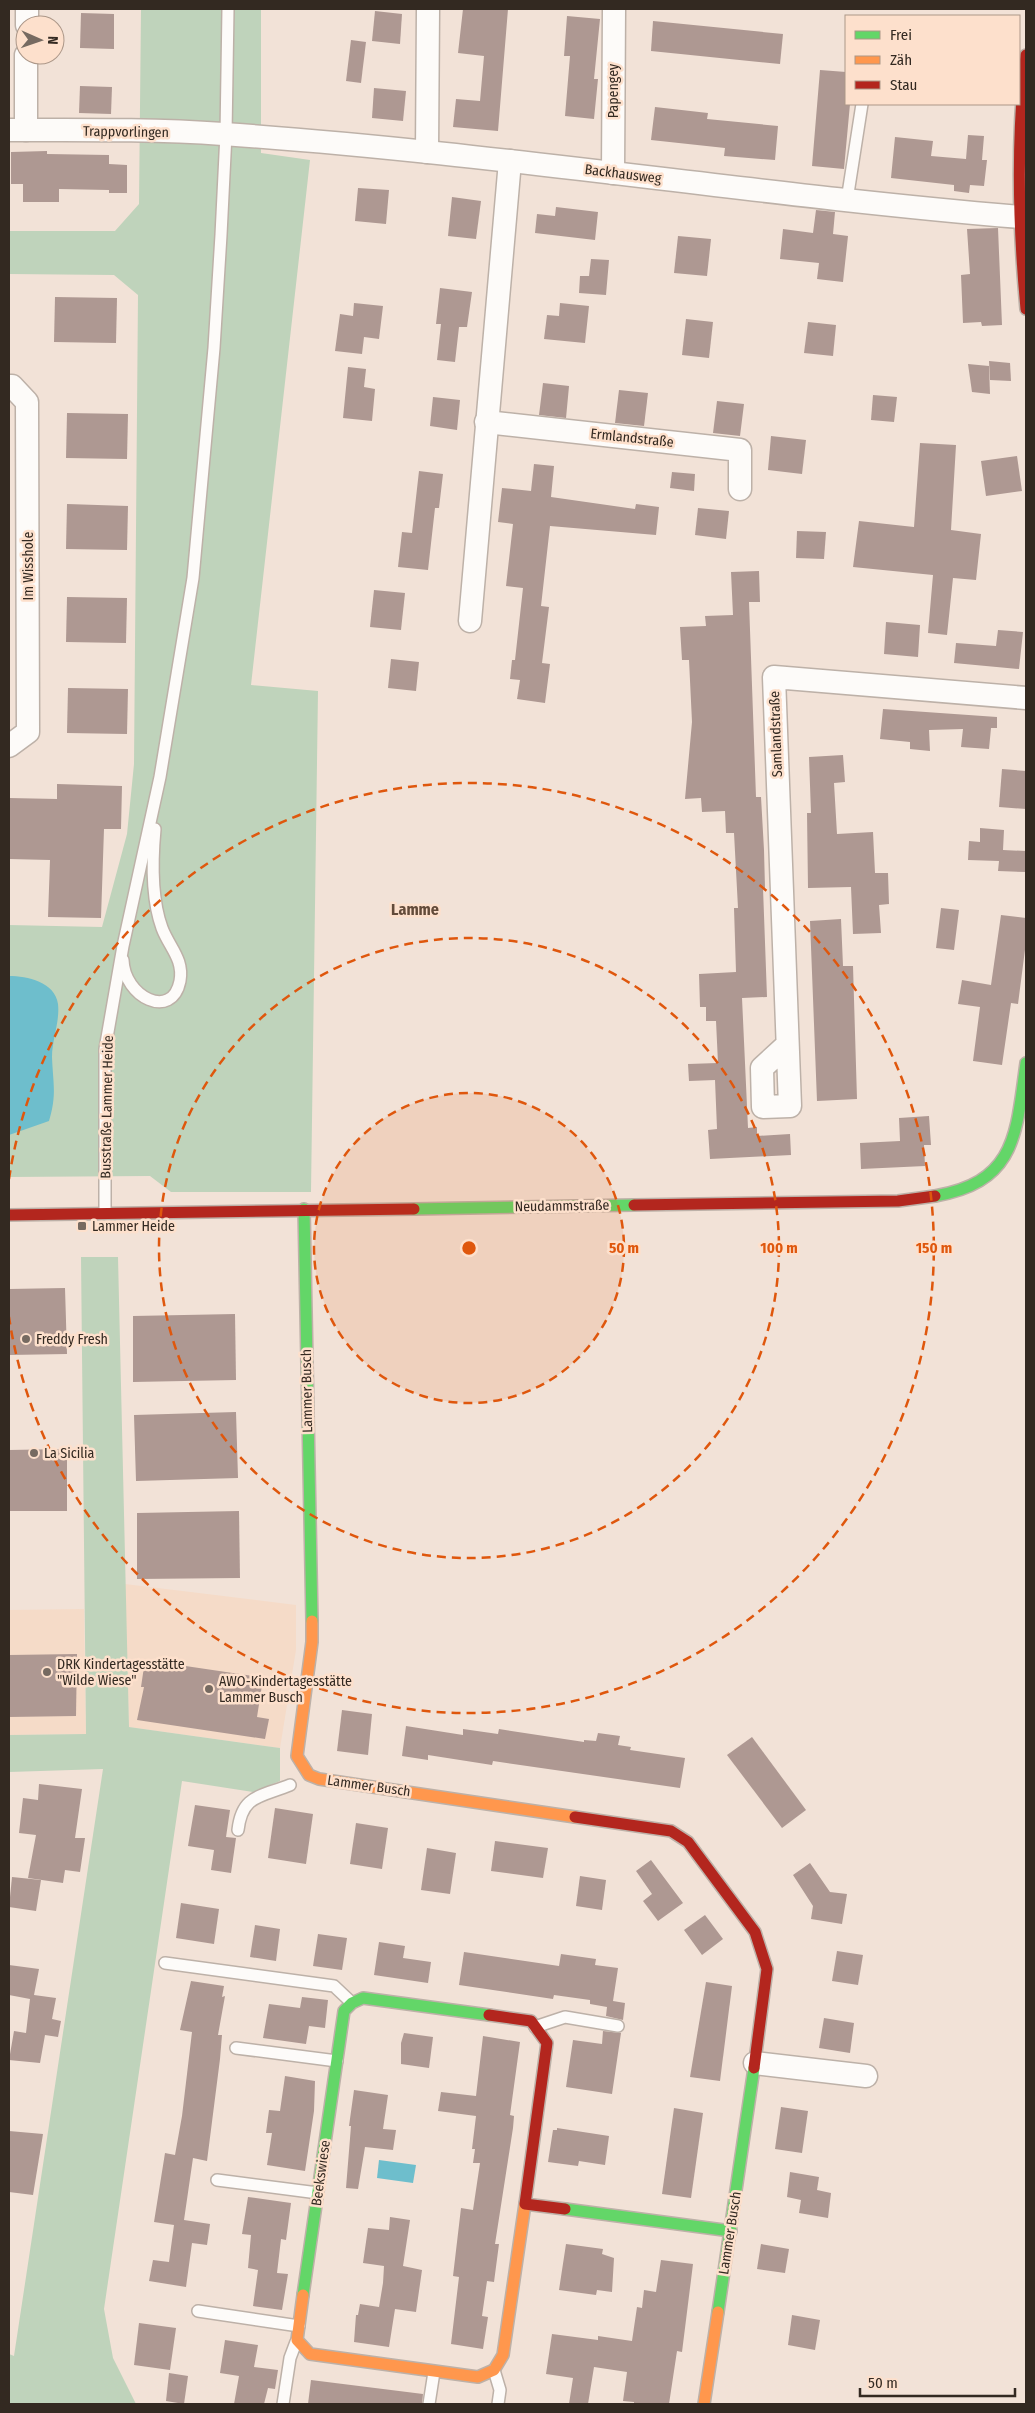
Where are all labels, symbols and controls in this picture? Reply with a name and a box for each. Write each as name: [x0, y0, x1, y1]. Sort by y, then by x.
north arrow: [15, 15, 65, 65]
legend: [845, 15, 1020, 105]
text: Frei: [890, 26, 912, 44]
text: N: [44, 36, 61, 45]
text: Zäh: [890, 51, 912, 69]
street label: Papengey: [605, 63, 622, 118]
text: Stau: [890, 76, 917, 94]
street label: Trappvorlingen: [83, 123, 169, 141]
street label: Backhausweg: [584, 161, 663, 187]
street label: Ermlandstraße: [589, 425, 675, 451]
street label: Im Wisshole: [20, 532, 37, 600]
street label: Samlandstraße: [766, 691, 786, 777]
district label: Lamme: [391, 900, 439, 919]
street label: Busstraße Lammer Heide: [97, 1035, 117, 1179]
street label: Neudammstraße: [514, 1197, 610, 1215]
place label: Lammer Heide: [92, 1218, 175, 1235]
marker: Lammer Heide: [76, 1220, 88, 1232]
centre of rings: [460, 1239, 478, 1257]
text: 50 m: [609, 1239, 639, 1257]
text: 100 m: [760, 1239, 798, 1257]
text: 150 m: [916, 1239, 952, 1257]
place label: Freddy Fresh: [36, 1331, 108, 1348]
marker: Freddy Fresh: [20, 1333, 32, 1345]
street label: Lammer Busch: [298, 1349, 316, 1433]
place label: La Sicilia: [44, 1445, 94, 1462]
marker: La Sicilia: [28, 1447, 40, 1459]
place label: DRK Kindertagesstätte "Wilde Wiese": [57, 1656, 185, 1689]
marker: DRK Kindertagesstätte "Wilde Wiese": [41, 1666, 53, 1678]
place label: AWO-Kindertagesstätte Lammer Busch: [219, 1673, 352, 1706]
marker: AWO-Kindertagesstätte Lammer Busch: [203, 1683, 215, 1695]
street label: Lammer Busch: [326, 1772, 412, 1800]
street label: Beekswiese: [308, 2139, 334, 2207]
street label: Lammer Busch: [715, 2190, 745, 2276]
scale bar: [860, 2366, 1015, 2398]
text: 50 m: [868, 2374, 898, 2392]

